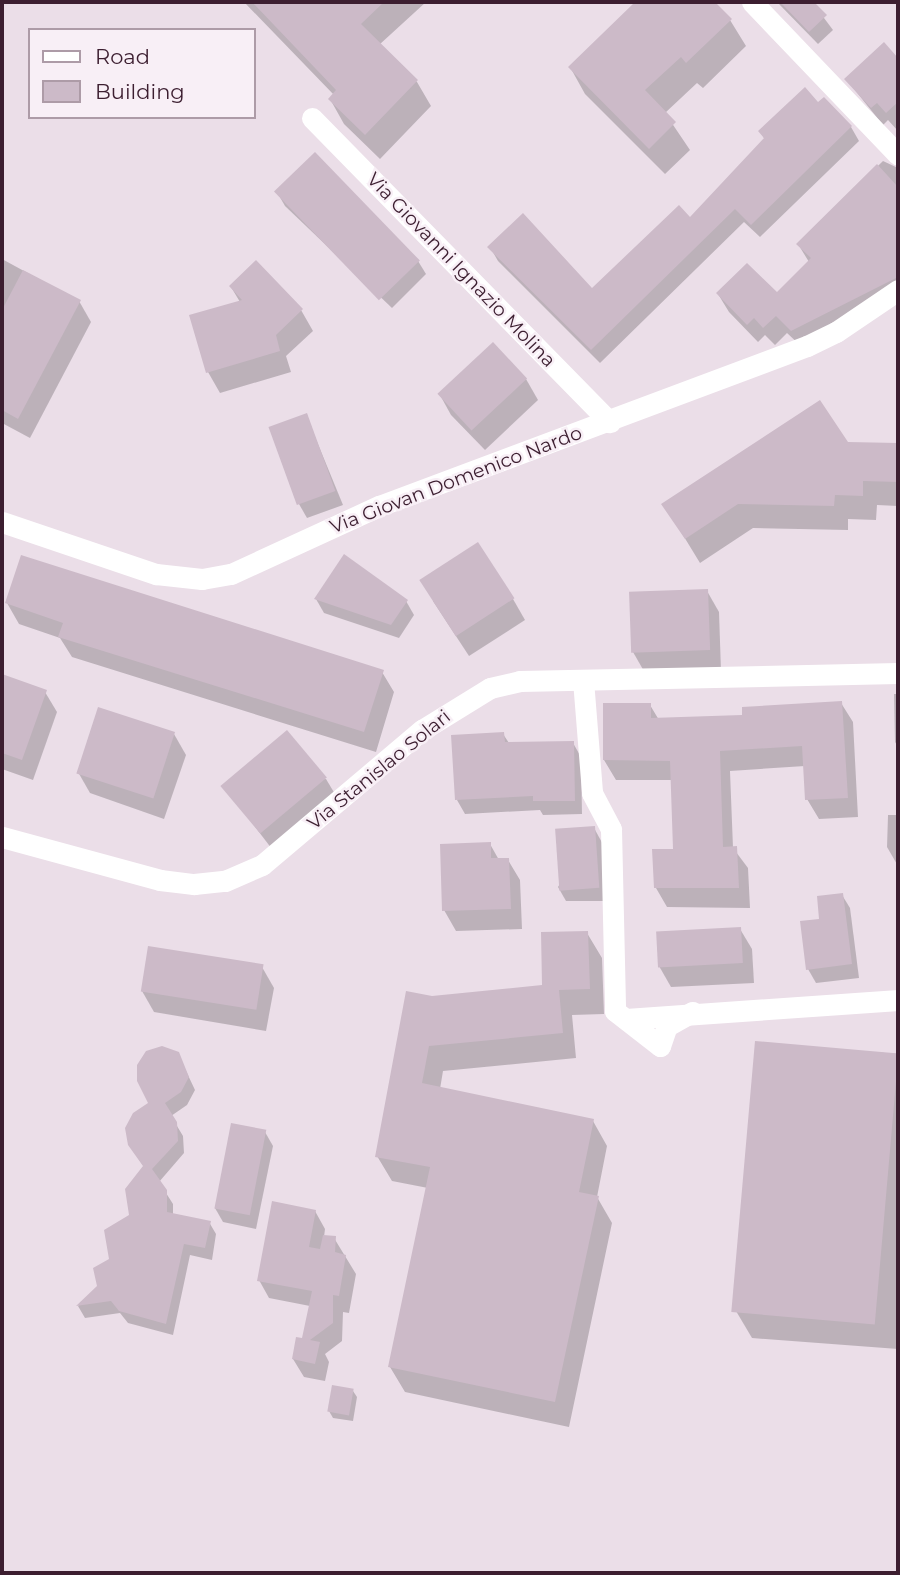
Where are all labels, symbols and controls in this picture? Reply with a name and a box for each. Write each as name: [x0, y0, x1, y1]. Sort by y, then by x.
legend: [28, 28, 256, 119]
text: Road: [95, 44, 150, 69]
text: Building: [95, 79, 185, 104]
street label: Via Giovanni Ignazio Molina: [362, 168, 560, 372]
street label: Via Giovan Domenico Nardo: [327, 421, 585, 539]
street label: Via Stanislao Solari: [303, 705, 455, 835]

